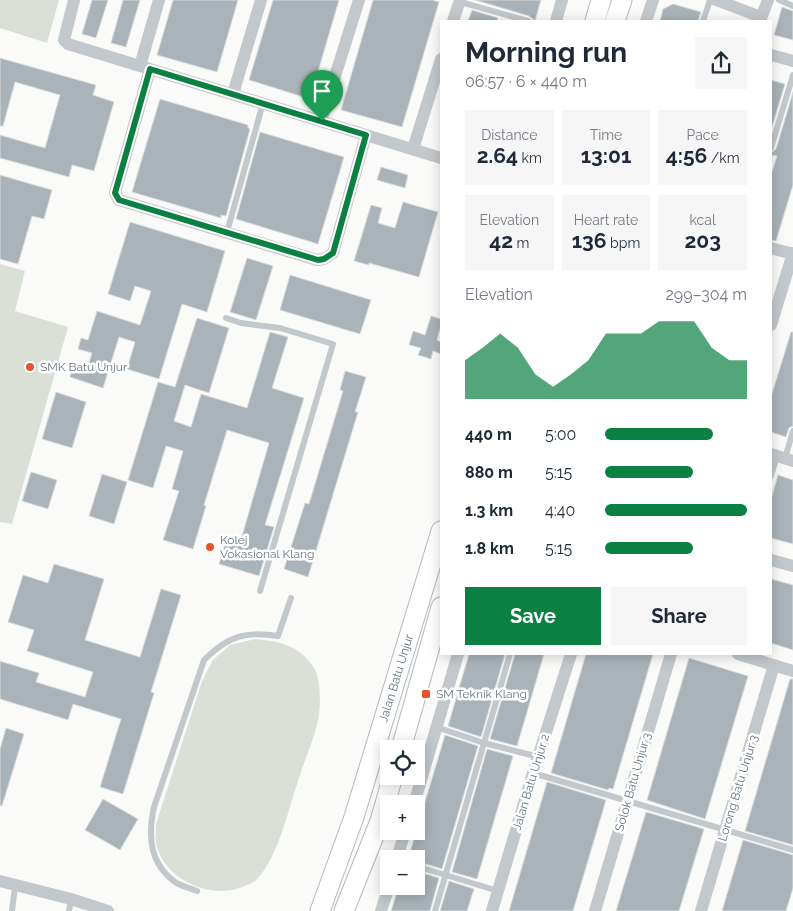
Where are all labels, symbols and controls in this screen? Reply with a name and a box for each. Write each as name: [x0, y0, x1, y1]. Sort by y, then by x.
text: Morning run: [465, 36, 627, 69]
button: share: [695, 37, 747, 89]
pin: [301, 70, 343, 121]
text: 06:57 · 6 × 440 m: [465, 72, 587, 91]
icon: arrive: [308, 77, 336, 105]
text: Distance: [481, 127, 537, 143]
text: Time: [590, 127, 622, 143]
text: Pace: [687, 127, 719, 143]
text: 2.64: [477, 143, 518, 168]
text: 13:01: [581, 143, 631, 168]
text: 4:56: [666, 143, 707, 168]
text: km: [518, 150, 542, 166]
text: /km: [707, 150, 740, 166]
text: Elevation: [480, 212, 539, 228]
text: Heart rate: [574, 212, 638, 228]
text: kcal: [690, 212, 716, 228]
text: 42: [489, 228, 513, 253]
text: 136: [572, 228, 607, 253]
text: 203: [684, 228, 721, 253]
text: m: [513, 235, 529, 251]
text: bpm: [607, 235, 640, 251]
text: Elevation: [465, 285, 533, 304]
text: 299–304 m: [666, 285, 747, 304]
place label: SMK Batu Unjur: [40, 360, 128, 374]
marker: SMK Batu Unjur: [24, 361, 36, 373]
text: 440 m: [465, 425, 512, 444]
text: 5:00: [545, 425, 576, 444]
text: 880 m: [465, 463, 513, 482]
text: 5:15: [545, 463, 572, 482]
text: 1.3 km: [465, 501, 513, 520]
text: 4:40: [545, 501, 575, 520]
place label: Kolej Vokasional Klang: [220, 533, 314, 561]
text: 1.8 km: [465, 539, 514, 558]
text: 5:15: [545, 539, 572, 558]
marker: Kolej Vokasional Klang: [204, 541, 216, 553]
button: Save: [465, 587, 601, 645]
button: Share: [611, 587, 747, 645]
street label: Jalan Batu Unjur: [376, 632, 416, 724]
place label: SM Teknik Klang: [436, 687, 527, 701]
marker: SM Teknik Klang: [420, 688, 432, 700]
street label: Solok Batu Unjur 3: [612, 731, 654, 833]
street label: Jalan Batu Unjur 2: [510, 732, 552, 832]
street label: Lorong Batu Unjur 3: [715, 733, 761, 843]
map controls: [380, 740, 425, 895]
button: locate: [380, 740, 425, 785]
button: +: [380, 795, 425, 840]
button: −: [380, 850, 425, 895]

